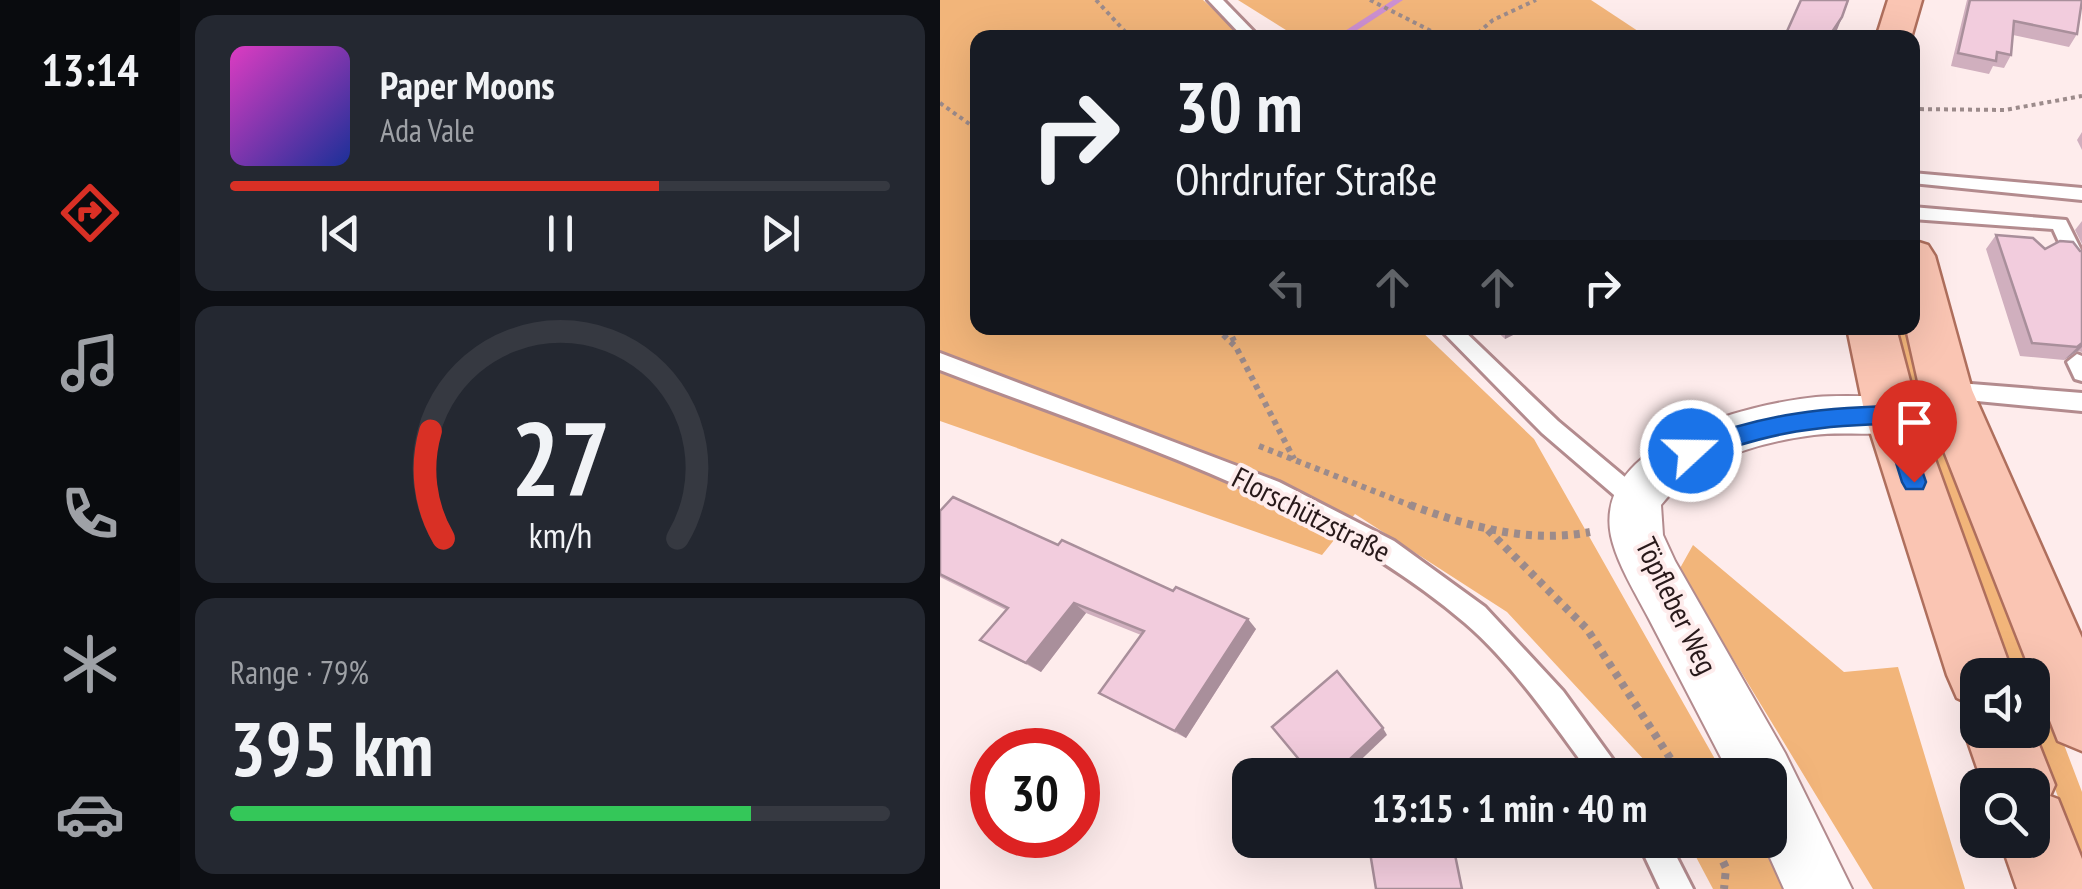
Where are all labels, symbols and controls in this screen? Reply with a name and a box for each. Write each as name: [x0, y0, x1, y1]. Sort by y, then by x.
text: 13:14: [41, 40, 139, 98]
text: Paper Moons: [380, 60, 555, 109]
text: 30 m: [1175, 61, 1303, 151]
icon: right: [1010, 70, 1140, 200]
text: Ada Vale: [380, 109, 475, 151]
text: Ohrdrufer Straße: [1175, 149, 1437, 207]
icon: directions: [55, 178, 125, 248]
icon: previous: [313, 206, 368, 261]
icon: pause: [533, 206, 588, 261]
icon: next: [753, 206, 808, 261]
icon: left: [1260, 260, 1315, 315]
icon: ahead: [1365, 260, 1420, 315]
icon: ahead: [1470, 260, 1525, 315]
icon: right: [1575, 260, 1630, 315]
icon: music: [55, 328, 125, 398]
pin: [1872, 380, 1957, 483]
text: 27: [510, 390, 610, 525]
icon: arrive: [1887, 395, 1942, 450]
position arrow: [1639, 399, 1743, 503]
street label: Florschützstraße: [1226, 457, 1397, 570]
icon: phone: [55, 479, 125, 549]
text: km/h: [528, 512, 592, 558]
street label: Töpfleber Weg: [1628, 531, 1727, 680]
icon: climate: [55, 629, 125, 699]
text: Range · 79%: [230, 651, 369, 693]
map controls: [1960, 658, 2050, 858]
button: sound: [1960, 658, 2050, 748]
text: 395 km: [230, 700, 434, 797]
speed limit sign: 30: [970, 728, 1100, 858]
button: search: [1960, 768, 2050, 858]
icon: car: [55, 779, 125, 849]
text: 13:15 · 1 min · 40 m: [1372, 783, 1647, 832]

